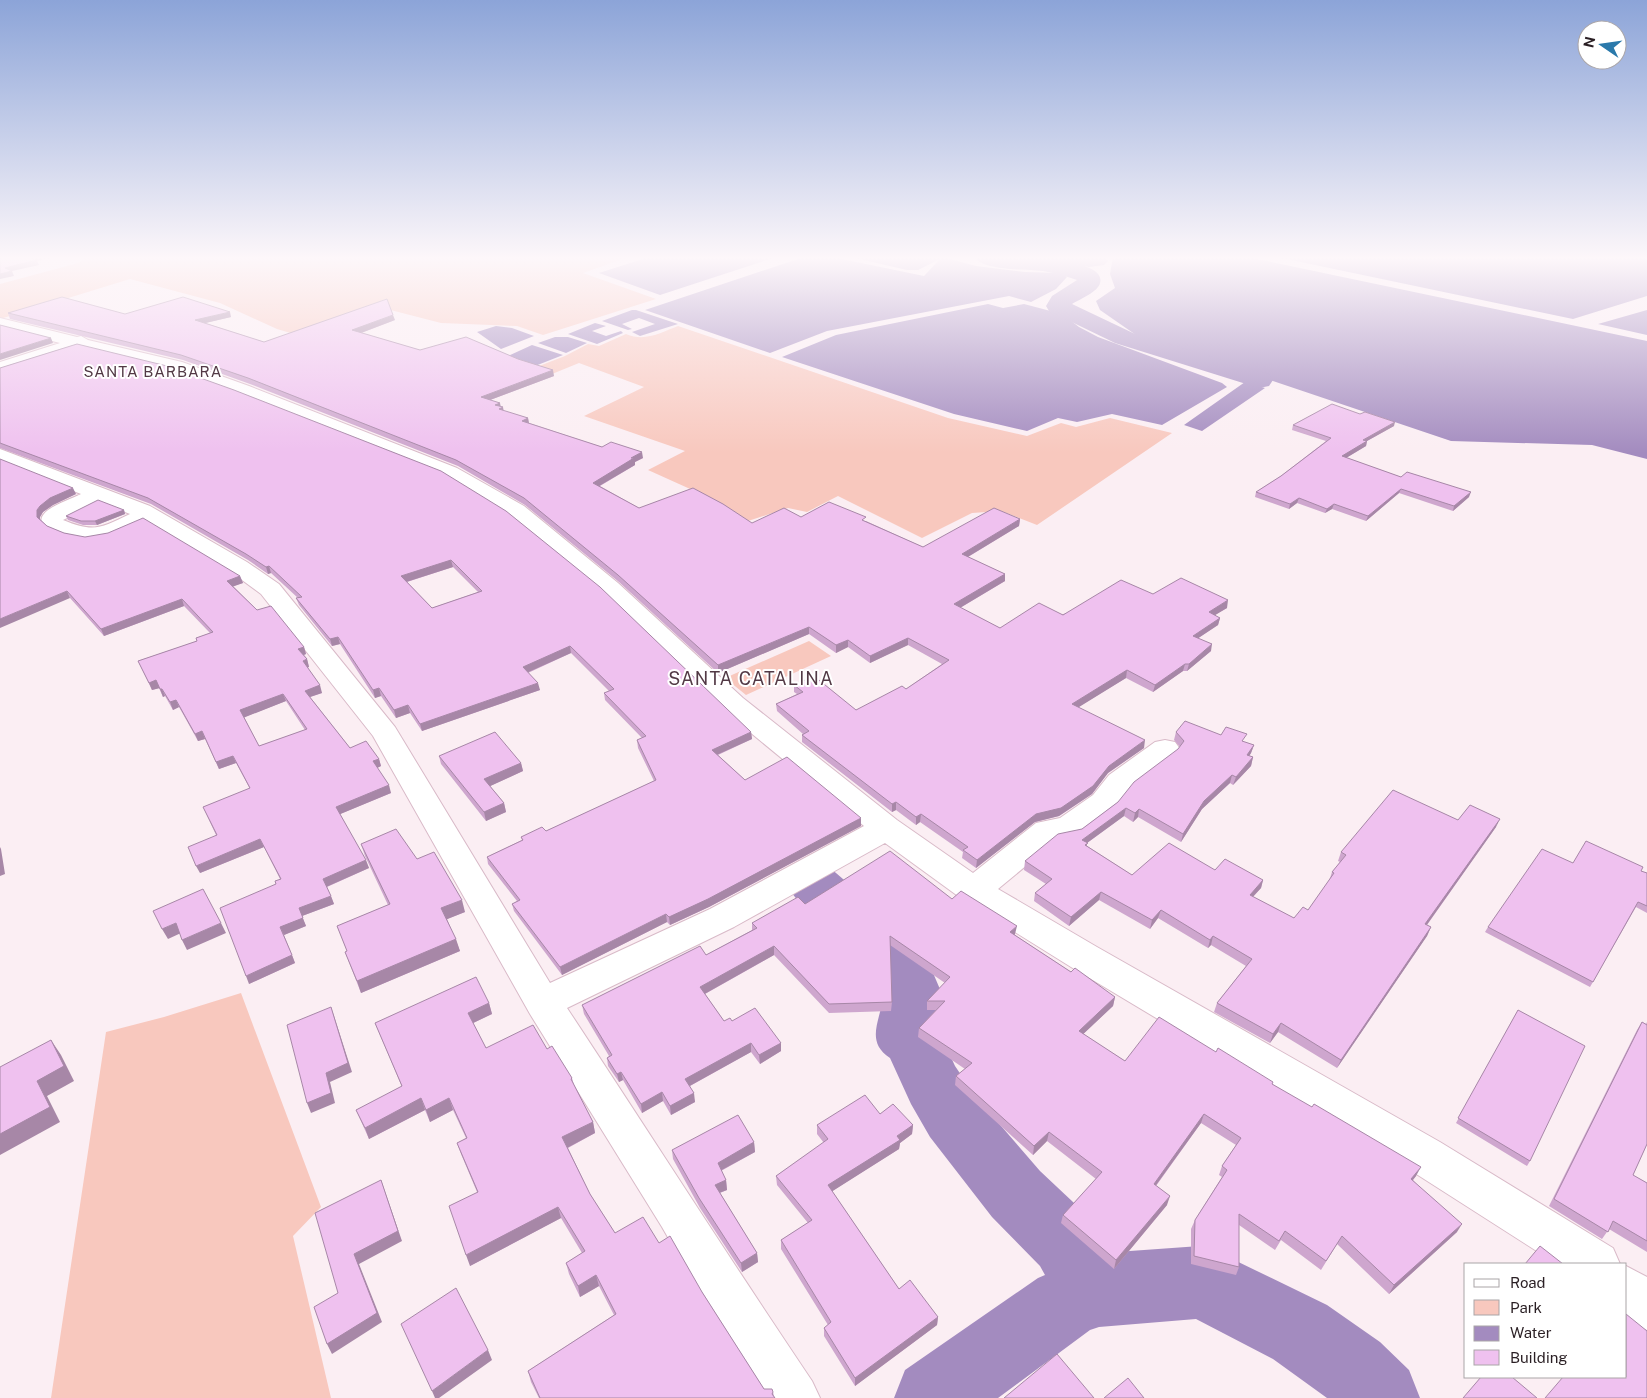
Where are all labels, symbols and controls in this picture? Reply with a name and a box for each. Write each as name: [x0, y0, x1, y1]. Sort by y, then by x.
north arrow: [1577, 20, 1627, 70]
text: N: [1580, 35, 1598, 49]
district label: SANTA BARBARA: [84, 363, 222, 380]
district label: SANTA CATALINA: [668, 668, 834, 689]
legend: [1464, 1263, 1627, 1378]
text: Road: [1510, 1274, 1546, 1291]
text: Park: [1510, 1299, 1542, 1316]
text: Water: [1510, 1324, 1552, 1341]
text: Building: [1510, 1349, 1568, 1366]

